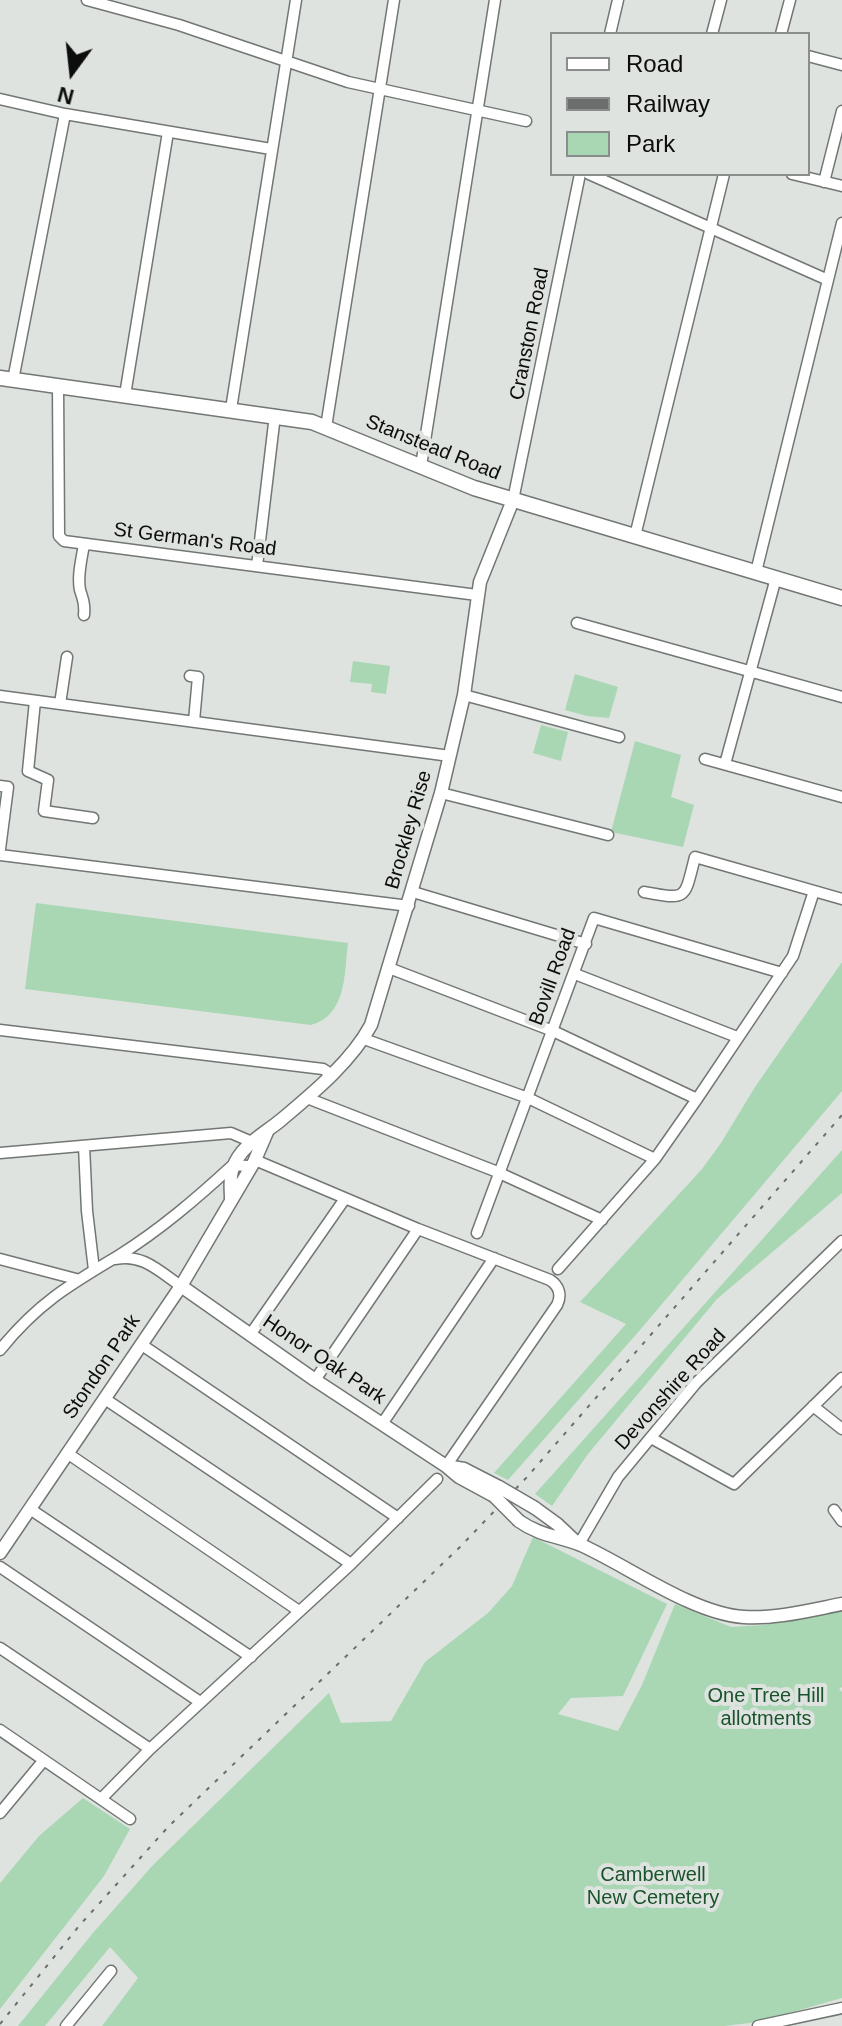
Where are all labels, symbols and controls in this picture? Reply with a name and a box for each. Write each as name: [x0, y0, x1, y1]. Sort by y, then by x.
north arrow: [32, 32, 112, 112]
legend: [550, 32, 810, 176]
text: Road: [626, 50, 683, 77]
text: N: [55, 82, 77, 110]
text: Railway: [626, 90, 710, 117]
text: Park: [626, 130, 675, 157]
street label: Cranston Road: [505, 266, 555, 402]
street label: Stanstead Road: [362, 410, 504, 486]
street label: St German's Road: [112, 518, 278, 562]
street label: Brockley Rise: [381, 768, 437, 892]
street label: Bovill Road: [524, 925, 582, 1029]
street label: Stondon Park: [58, 1310, 146, 1424]
street label: Honor Oak Park: [258, 1310, 390, 1410]
street label: Devonshire Road: [610, 1325, 732, 1455]
park label: One Tree Hill allotments: [707, 1684, 825, 1731]
park label: Camberwell New Cemetery: [587, 1863, 719, 1910]

